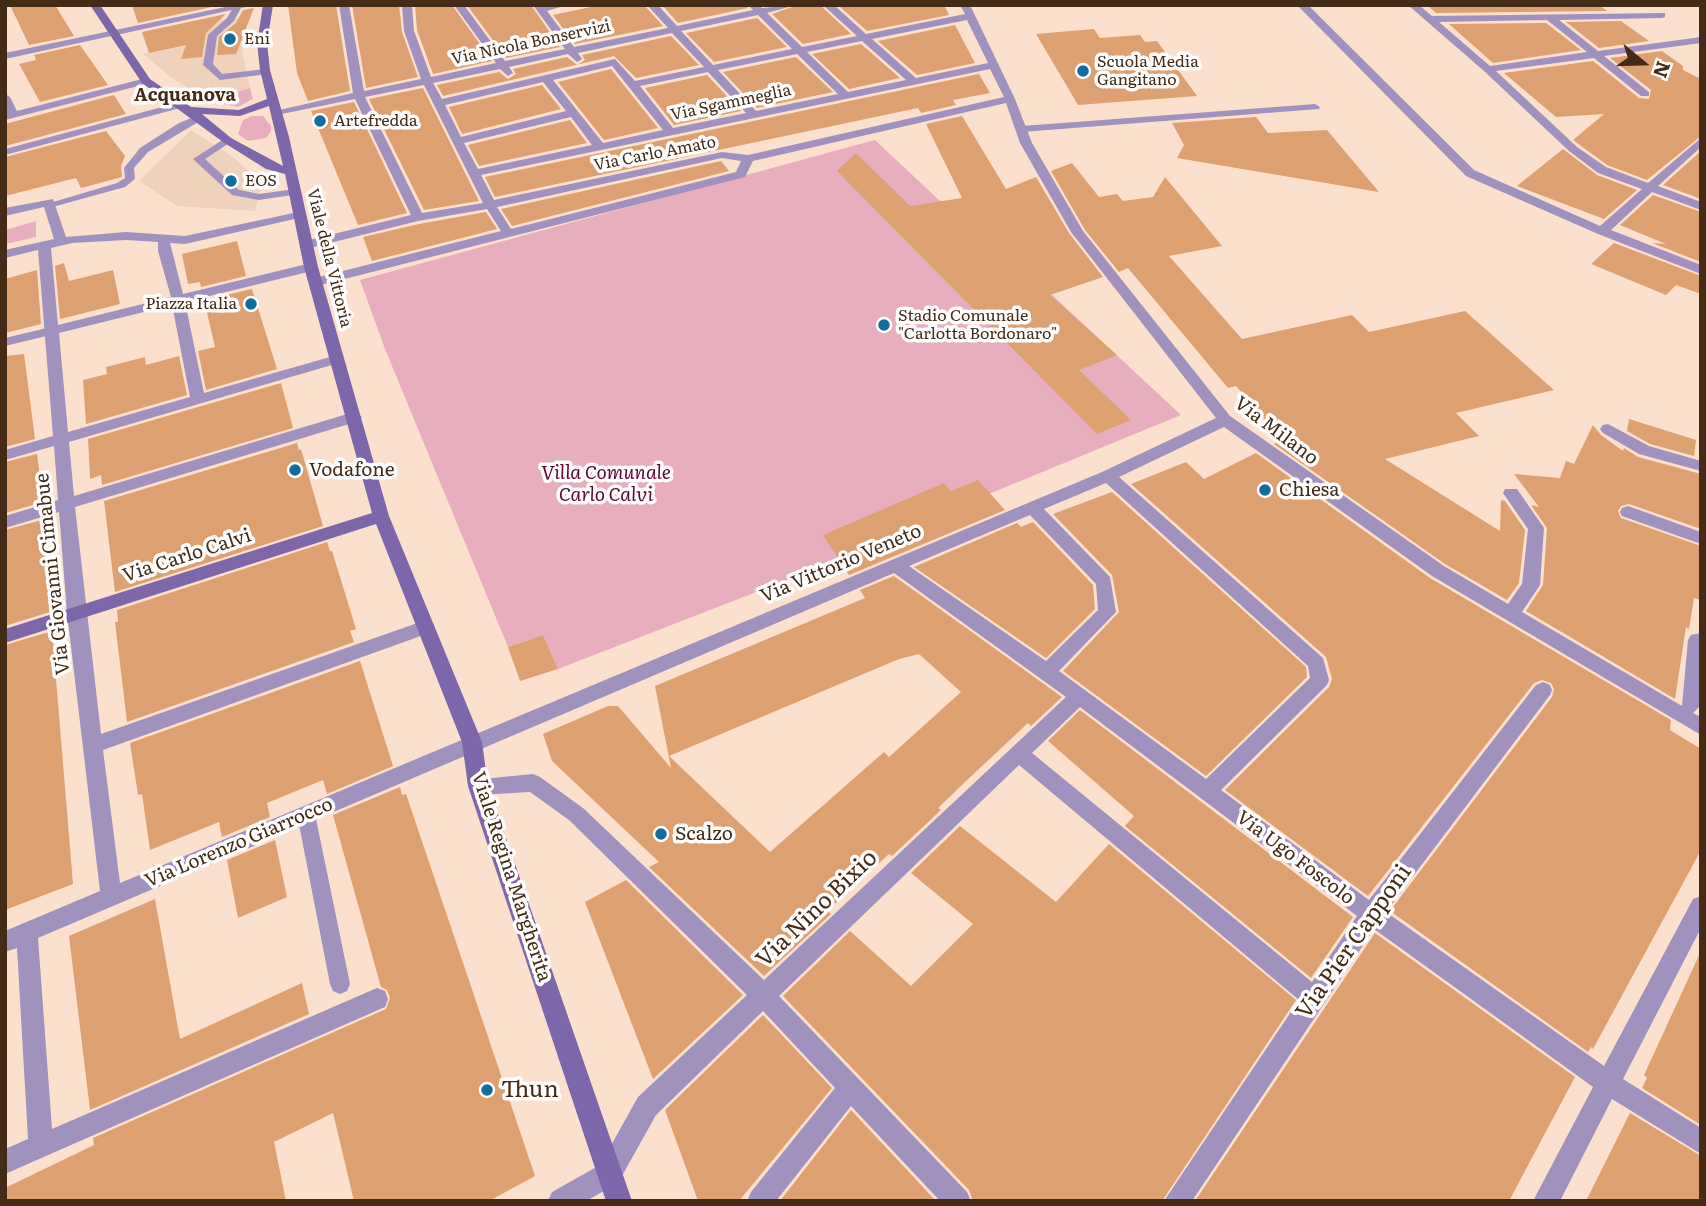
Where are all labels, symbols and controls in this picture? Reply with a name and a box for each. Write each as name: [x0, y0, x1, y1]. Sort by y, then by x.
street label: Via Nicola Bonservizi: [450, 17, 612, 69]
north arrow: [1608, 28, 1678, 98]
place label: Eni: [244, 29, 270, 49]
marker: Eni: [222, 31, 238, 47]
place label: Scuola Media Gangitano: [1097, 52, 1199, 90]
text: N: [1647, 58, 1679, 82]
marker: Scuola Media Gangitano: [1075, 63, 1091, 79]
street label: Via Sgammeglia: [669, 81, 793, 125]
district label: Acquanova: [134, 85, 236, 107]
place label: Artefredda: [334, 111, 418, 131]
marker: Artefredda: [312, 113, 328, 129]
street label: Via Carlo Amato: [592, 133, 718, 175]
place label: EOS: [245, 171, 277, 191]
marker: EOS: [223, 173, 239, 189]
street label: Viale della Vittoria: [302, 187, 356, 329]
place label: Piazza Italia: [146, 294, 237, 314]
marker: Piazza Italia: [243, 296, 259, 312]
place label: Stadio Comunale "Carlotta Bordonaro": [898, 306, 1057, 344]
marker: Stadio Comunale "Carlotta Bordonaro": [876, 317, 892, 333]
street label: Via Milano: [1229, 392, 1323, 470]
place label: Vodafone: [309, 459, 395, 481]
marker: Vodafone: [287, 462, 303, 478]
park label: Villa Comunale Carlo Calvi: [541, 462, 671, 506]
street label: Via Giovanni Cimabue: [31, 472, 75, 676]
place label: Chiesa: [1279, 479, 1339, 501]
marker: Chiesa: [1257, 482, 1273, 498]
street label: Via Vittorio Veneto: [757, 520, 925, 608]
street label: Via Carlo Calvi: [120, 525, 254, 587]
street label: Viale Regina Margherita: [466, 769, 556, 985]
street label: Via Lorenzo Giarrocco: [142, 793, 336, 893]
street label: Via Ugo Foscolo: [1231, 806, 1359, 910]
place label: Scalzo: [675, 823, 733, 845]
marker: Scalzo: [653, 826, 669, 842]
street label: Via Nino Bixio: [751, 844, 883, 974]
street label: Via Pier Capponi: [1290, 859, 1418, 1025]
place label: Thun: [501, 1076, 559, 1104]
marker: Thun: [479, 1082, 495, 1098]

